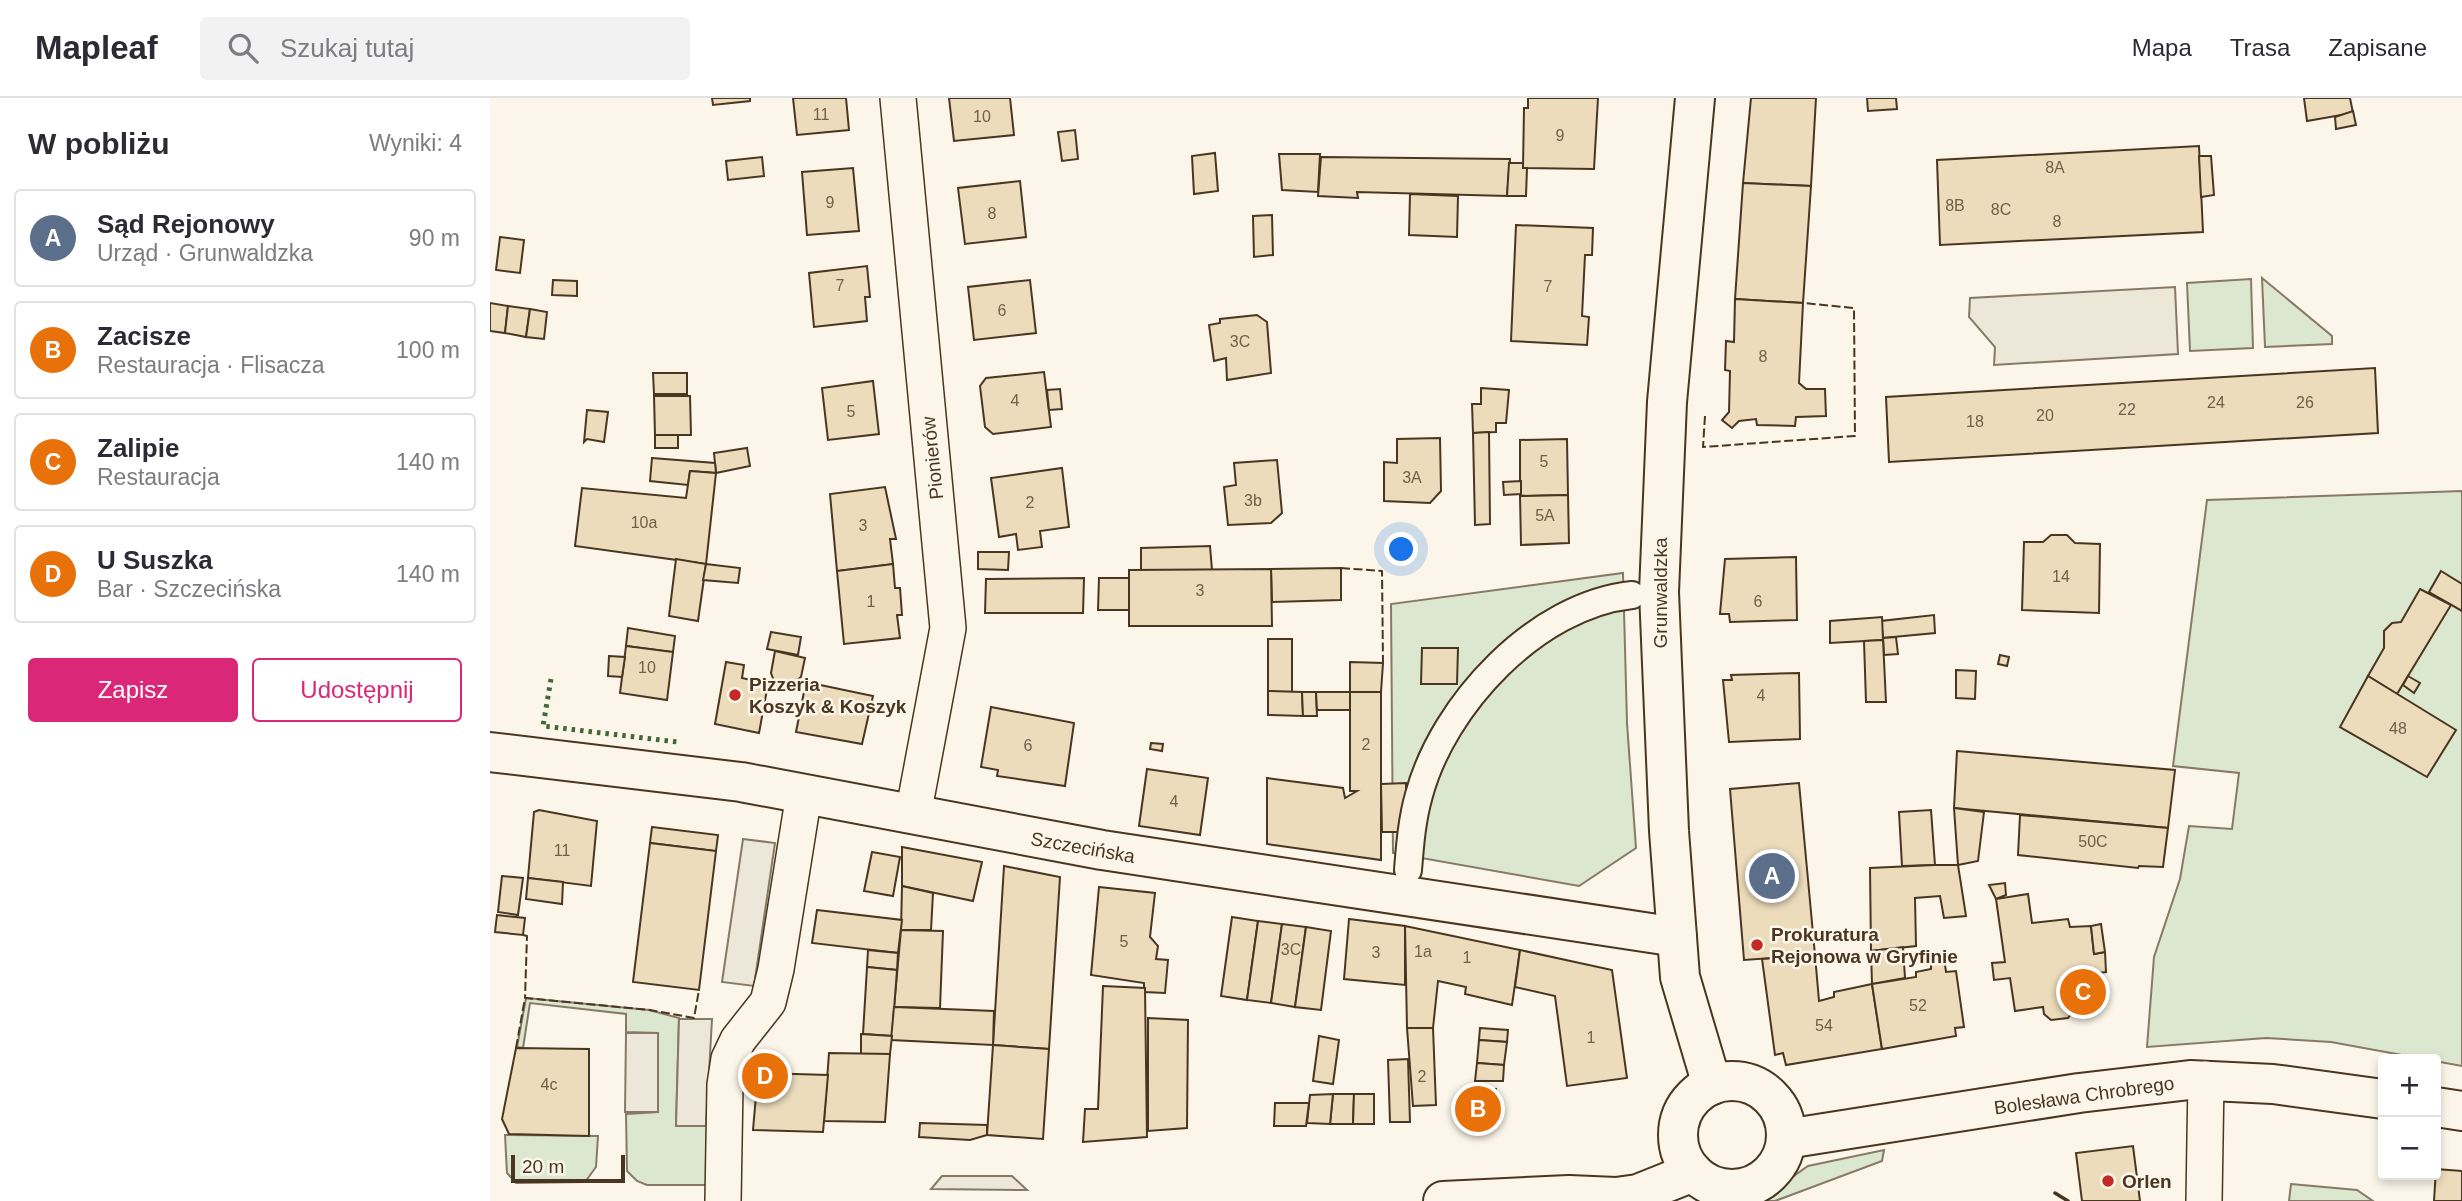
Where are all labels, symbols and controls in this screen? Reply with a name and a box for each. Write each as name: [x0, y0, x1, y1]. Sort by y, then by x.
search box: [200, 17, 690, 80]
text: Mapleaf: [35, 29, 158, 66]
icon: search: [224, 29, 262, 67]
text: Szukaj tutaj: [280, 33, 414, 63]
text: Mapa: [2132, 34, 2192, 61]
text: Trasa: [2230, 34, 2290, 61]
text: Zapisane: [2328, 34, 2427, 61]
house number: 11: [813, 106, 829, 123]
house number: 10: [973, 108, 991, 125]
text: W pobliżu: [28, 127, 170, 160]
house number: 9: [1556, 127, 1565, 144]
text: Wyniki: 4: [369, 130, 462, 156]
house number: 8A: [2045, 159, 2065, 176]
house number: 9: [826, 194, 835, 211]
house number: 8B: [1945, 197, 1965, 214]
house number: 8C: [1991, 201, 2011, 218]
house number: 8: [988, 205, 997, 222]
text: Sąd Rejonowy: [97, 209, 275, 239]
house number: 8: [2053, 213, 2062, 230]
text: A: [45, 225, 61, 251]
text: 90 m: [409, 225, 460, 251]
text: Urząd · Grunwaldzka: [97, 240, 313, 266]
house number: 7: [836, 277, 845, 294]
house number: 7: [1544, 278, 1553, 295]
house number: 6: [998, 302, 1007, 319]
text: Zacisze: [97, 321, 191, 351]
house number: 3C: [1230, 333, 1250, 350]
text: B: [45, 337, 61, 363]
text: 100 m: [396, 337, 460, 363]
house number: 8: [1759, 348, 1768, 365]
text: Restauracja · Flisacza: [97, 352, 325, 378]
house number: 4: [1011, 392, 1020, 409]
house number: 24: [2207, 394, 2225, 411]
house number: 26: [2296, 394, 2314, 411]
house number: 22: [2118, 401, 2136, 418]
house number: 5: [847, 403, 856, 420]
house number: 20: [2036, 407, 2054, 424]
house number: 18: [1966, 413, 1984, 430]
street label: Pionierów: [918, 415, 947, 501]
text: Zalipie: [97, 433, 179, 463]
text: C: [45, 449, 61, 475]
text: 140 m: [396, 449, 460, 475]
house number: 5: [1540, 453, 1549, 470]
text: Restauracja: [97, 464, 220, 490]
house number: 3A: [1402, 469, 1422, 486]
house number: 3b: [1244, 492, 1262, 509]
house number: 2: [1026, 494, 1035, 511]
house number: 5A: [1535, 507, 1555, 524]
house number: 10a: [631, 514, 657, 531]
house number: 3: [859, 517, 868, 534]
your location: [1384, 532, 1418, 566]
street label: Grunwaldzka: [1650, 537, 1671, 648]
text: U Suszka: [97, 545, 213, 575]
text: D: [45, 561, 61, 587]
text: 140 m: [396, 561, 460, 587]
house number: 14: [2052, 568, 2070, 585]
text: Bar · Szczecińska: [97, 576, 281, 602]
house number: 3: [1196, 582, 1205, 599]
house number: 1: [867, 593, 876, 610]
house number: 6: [1754, 593, 1763, 610]
button: Zapisz: [28, 658, 238, 722]
button: Udostępnij: [252, 658, 462, 722]
house number: 10: [638, 659, 656, 676]
place label: Pizzeria Koszyk & Koszyk: [749, 674, 907, 717]
marker: Pizzeria Koszyk & Koszyk: [727, 687, 743, 703]
house number: 4: [1757, 687, 1766, 704]
house number: 48: [2389, 720, 2407, 737]
house number: 2: [1362, 736, 1371, 753]
house number: 6: [1024, 737, 1033, 754]
house number: 4: [1170, 793, 1179, 810]
street label: Szczecińska: [1029, 828, 1137, 867]
house number: 50C: [2078, 833, 2108, 850]
house number: 11: [554, 842, 570, 859]
pin: A: [1749, 850, 1795, 902]
place label: Prokuratura Rejonowa w Gryfinie: [1771, 924, 1958, 967]
house number: 5: [1120, 933, 1129, 950]
marker: Prokuratura Rejonowa w Gryfinie: [1749, 937, 1765, 953]
house number: 3C: [1281, 941, 1301, 958]
house number: 1a: [1414, 943, 1432, 960]
house number: 3: [1372, 944, 1381, 961]
house number: 1: [1463, 949, 1472, 966]
pin: C: [2060, 966, 2106, 1018]
house number: 52: [1909, 997, 1927, 1014]
house number: 54: [1815, 1017, 1833, 1034]
house number: 1: [1587, 1029, 1596, 1046]
pin: D: [742, 1050, 788, 1102]
map controls: [2378, 1054, 2441, 1180]
button: +: [2378, 1054, 2441, 1117]
house number: 2: [1418, 1068, 1427, 1085]
street label: Bolesława Chrobrego: [1993, 1072, 2175, 1119]
house number: 4c: [541, 1076, 557, 1093]
pin: B: [1455, 1083, 1501, 1135]
button: −: [2378, 1117, 2441, 1180]
scale bar: [511, 1152, 625, 1184]
text: 20 m: [522, 1156, 564, 1177]
place label: Orlen: [2122, 1171, 2172, 1192]
marker: Orlen: [2100, 1173, 2116, 1189]

